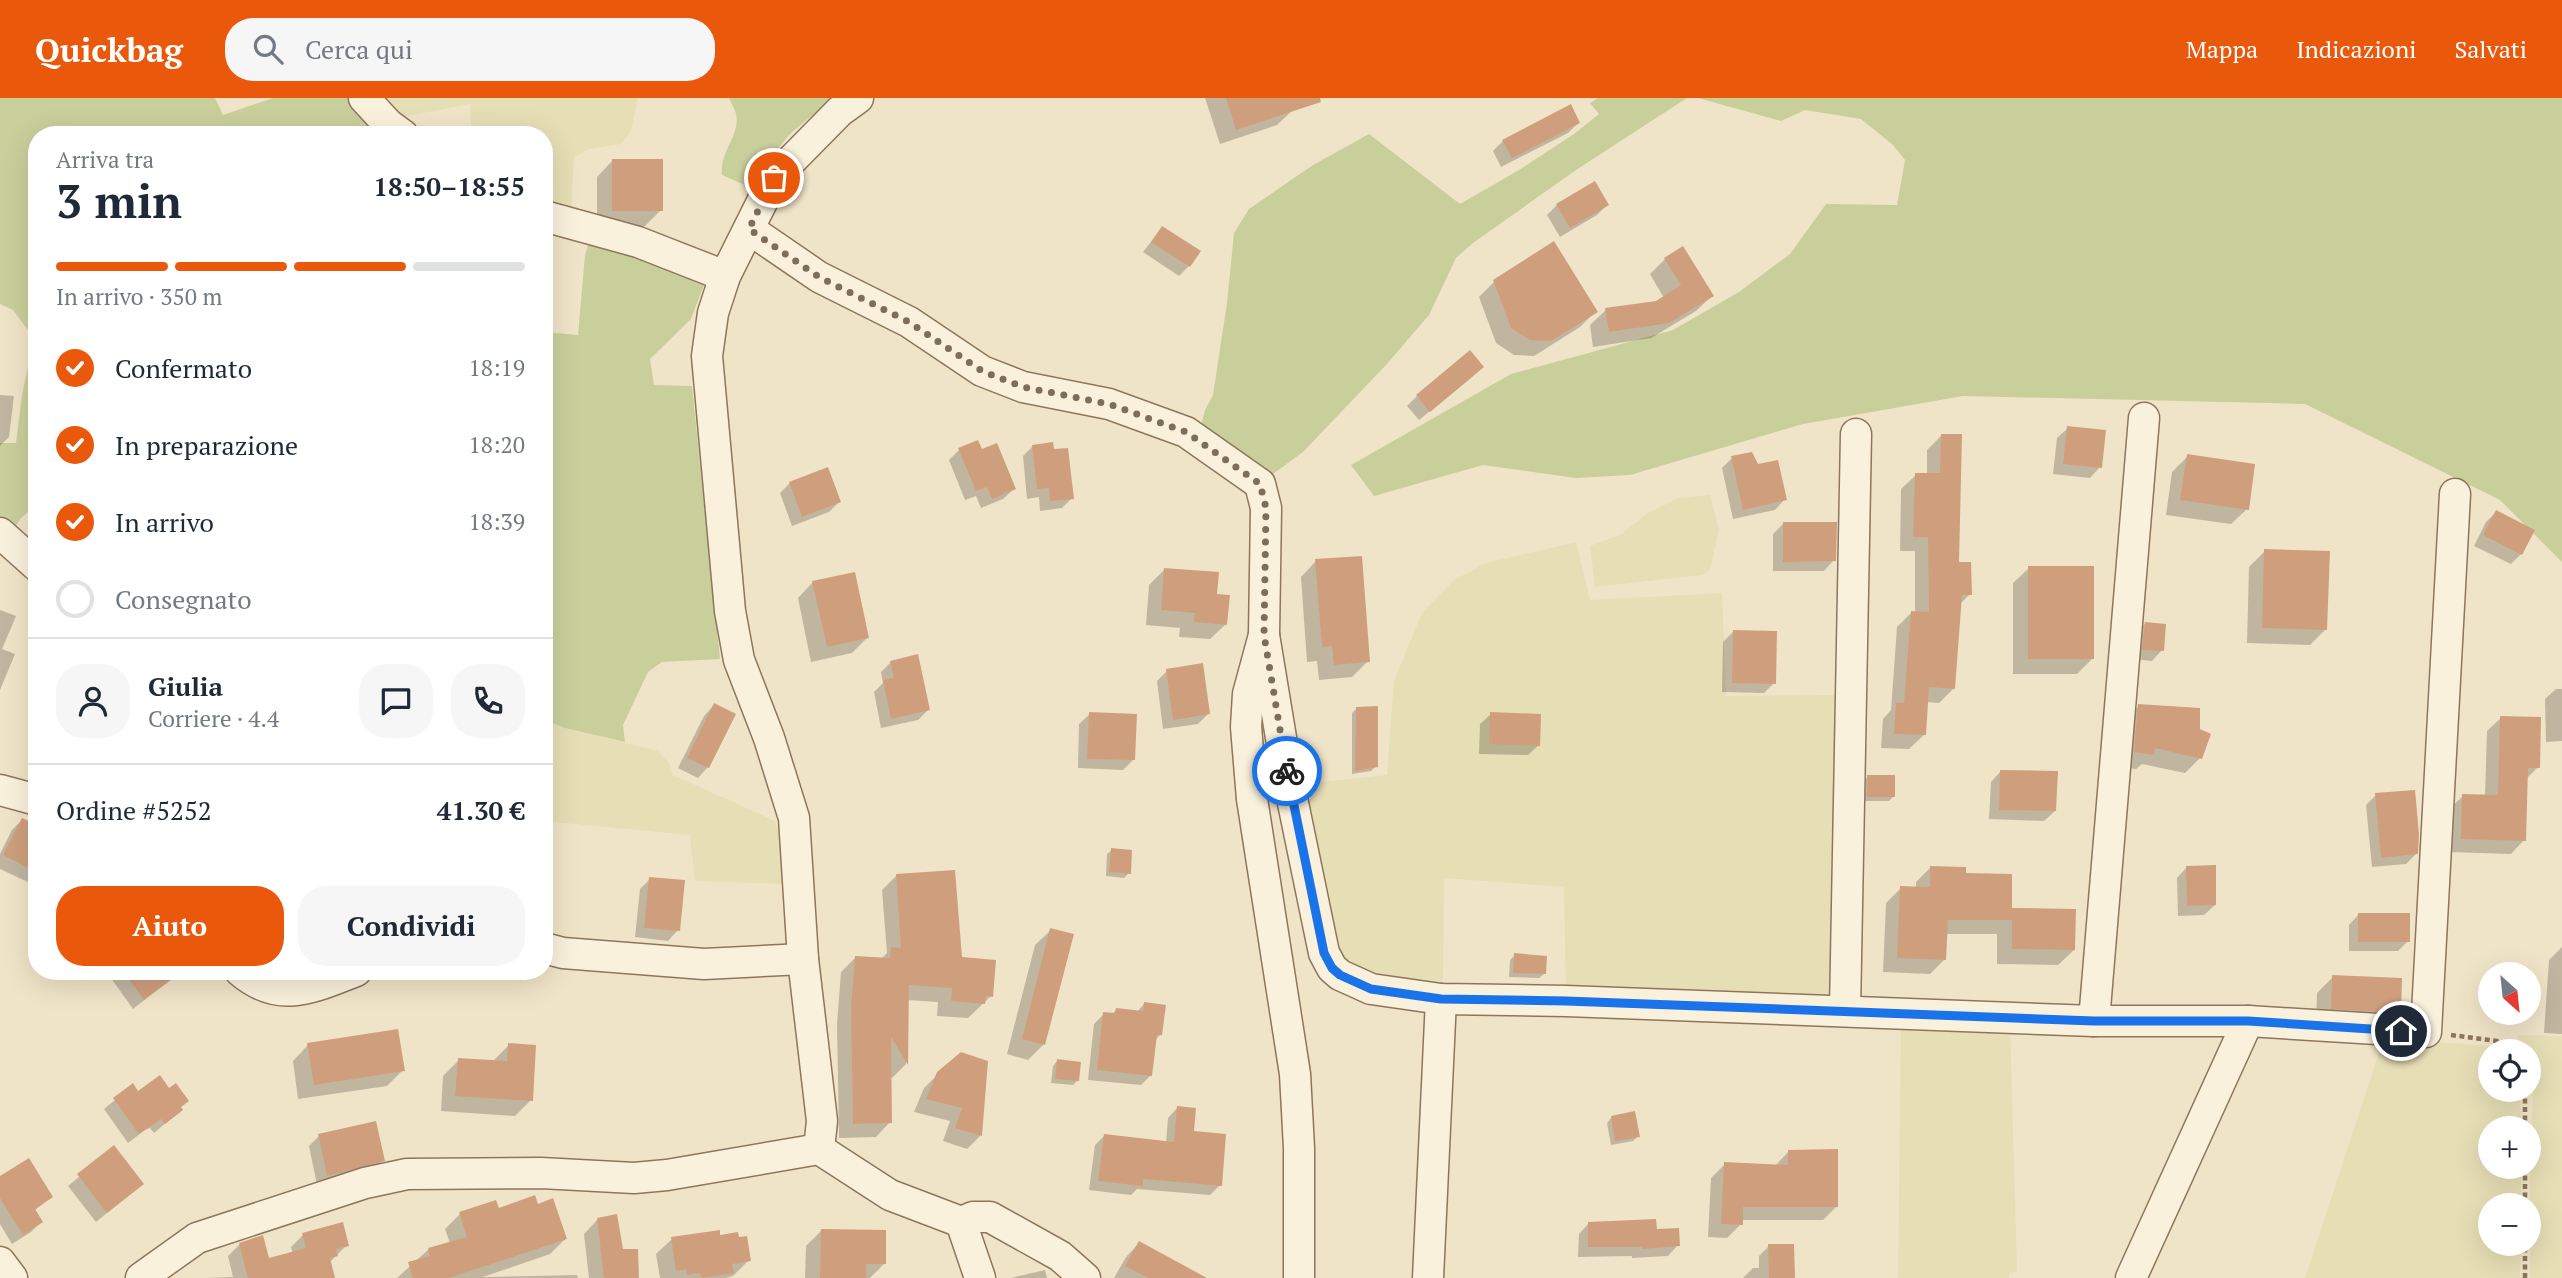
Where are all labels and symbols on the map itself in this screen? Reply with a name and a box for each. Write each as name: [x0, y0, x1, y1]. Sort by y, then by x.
pin: [744, 148, 804, 208]
courier: [1252, 736, 1322, 806]
north arrow: [2478, 962, 2541, 1026]
pin: [2371, 1001, 2431, 1061]

